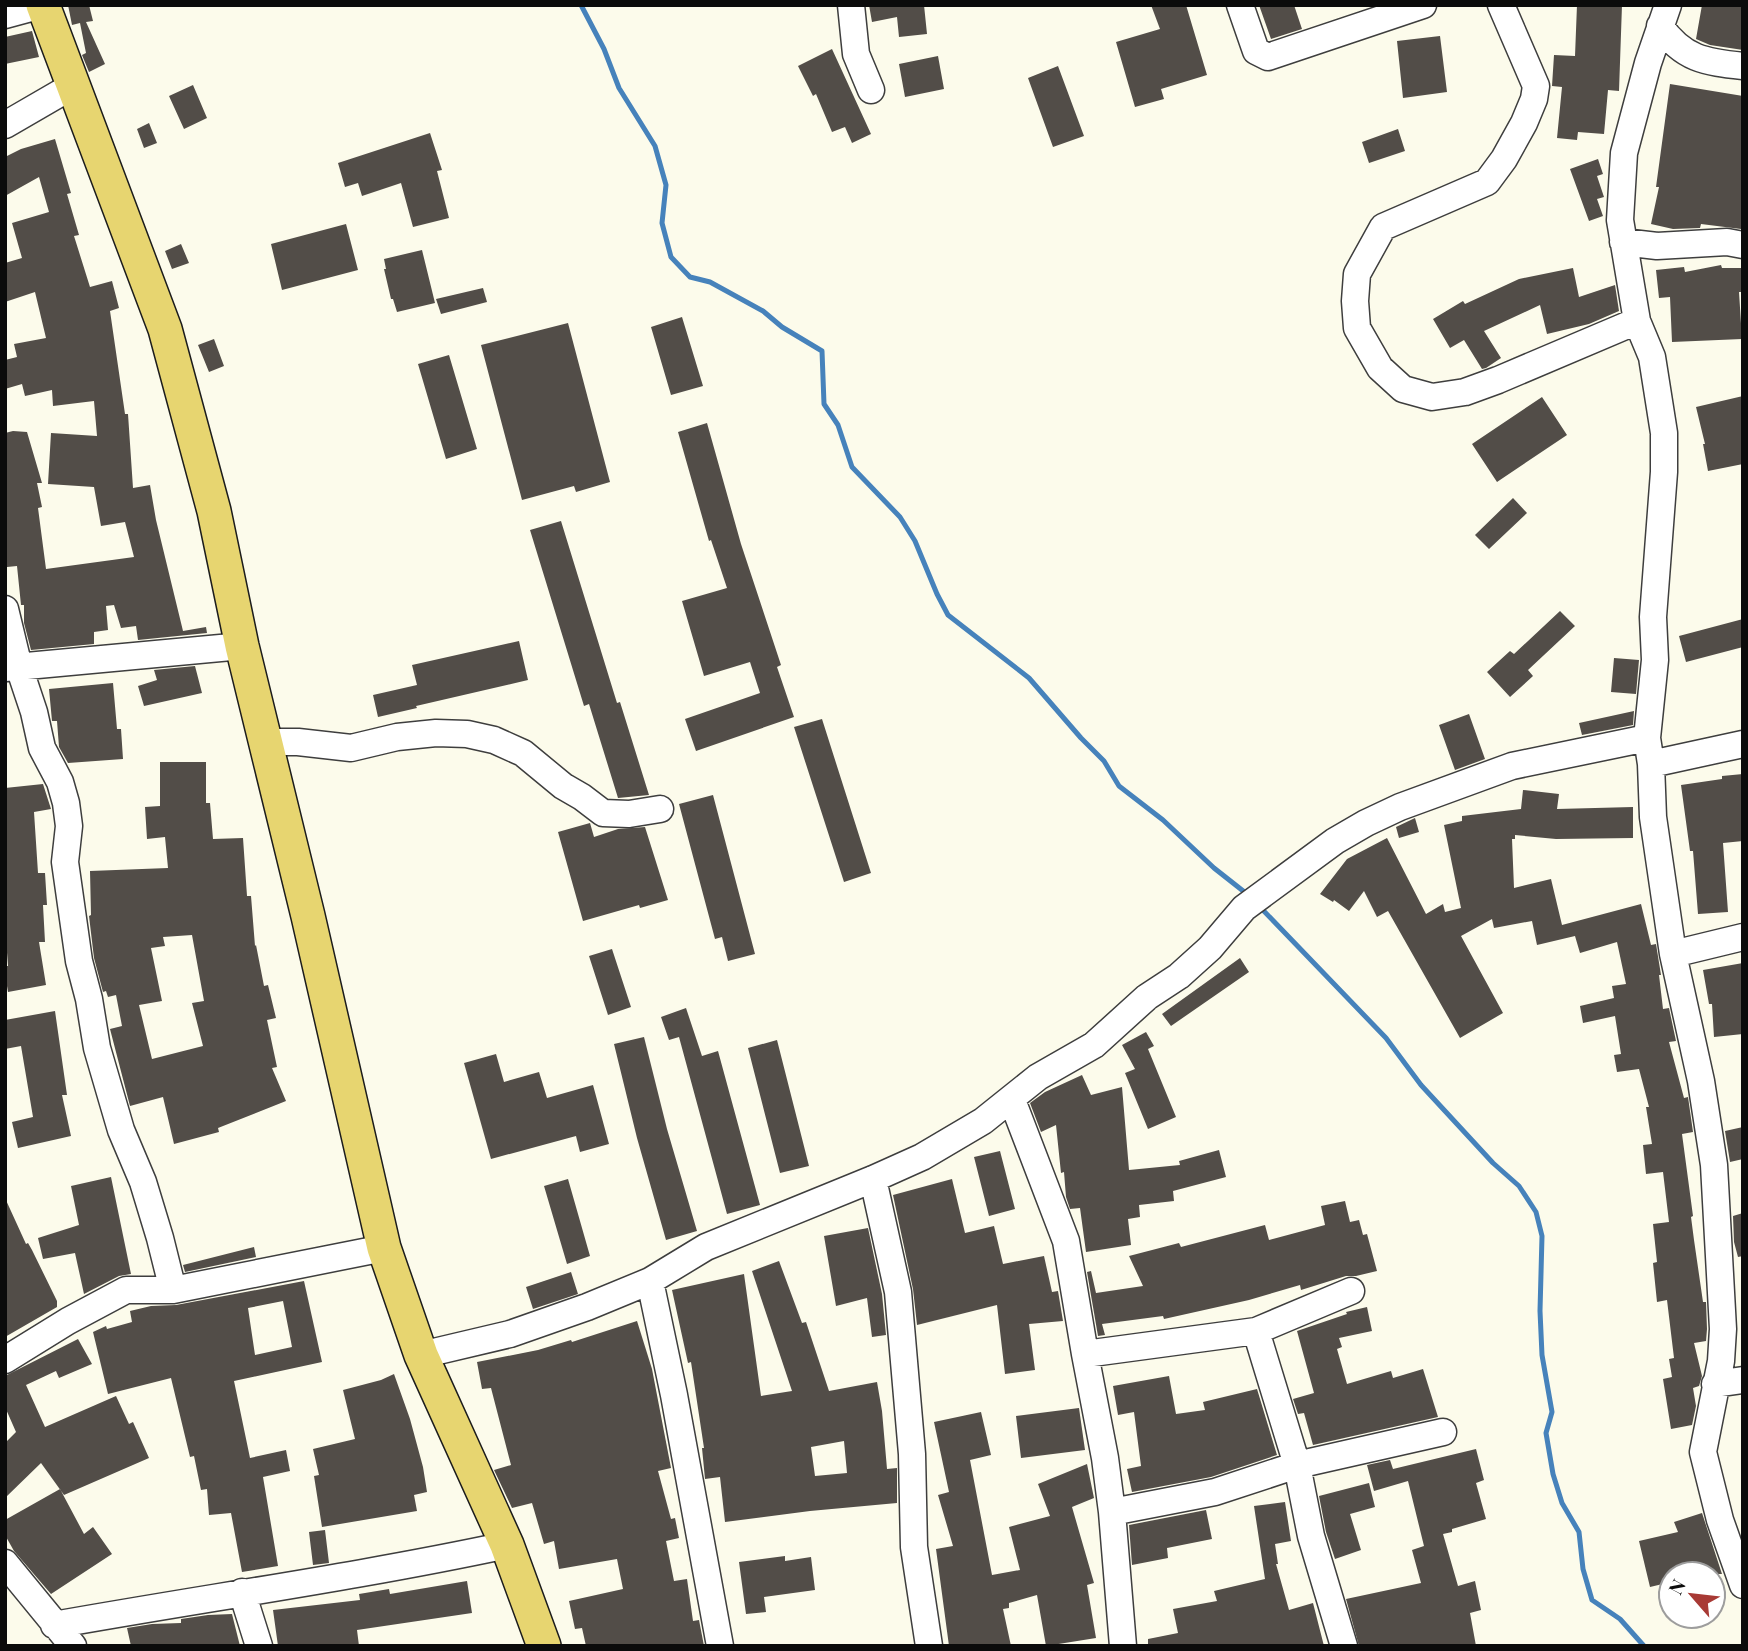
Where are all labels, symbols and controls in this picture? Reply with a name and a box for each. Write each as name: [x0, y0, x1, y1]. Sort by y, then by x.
north arrow: [1657, 1560, 1727, 1630]
text: N: [1661, 1574, 1691, 1599]

